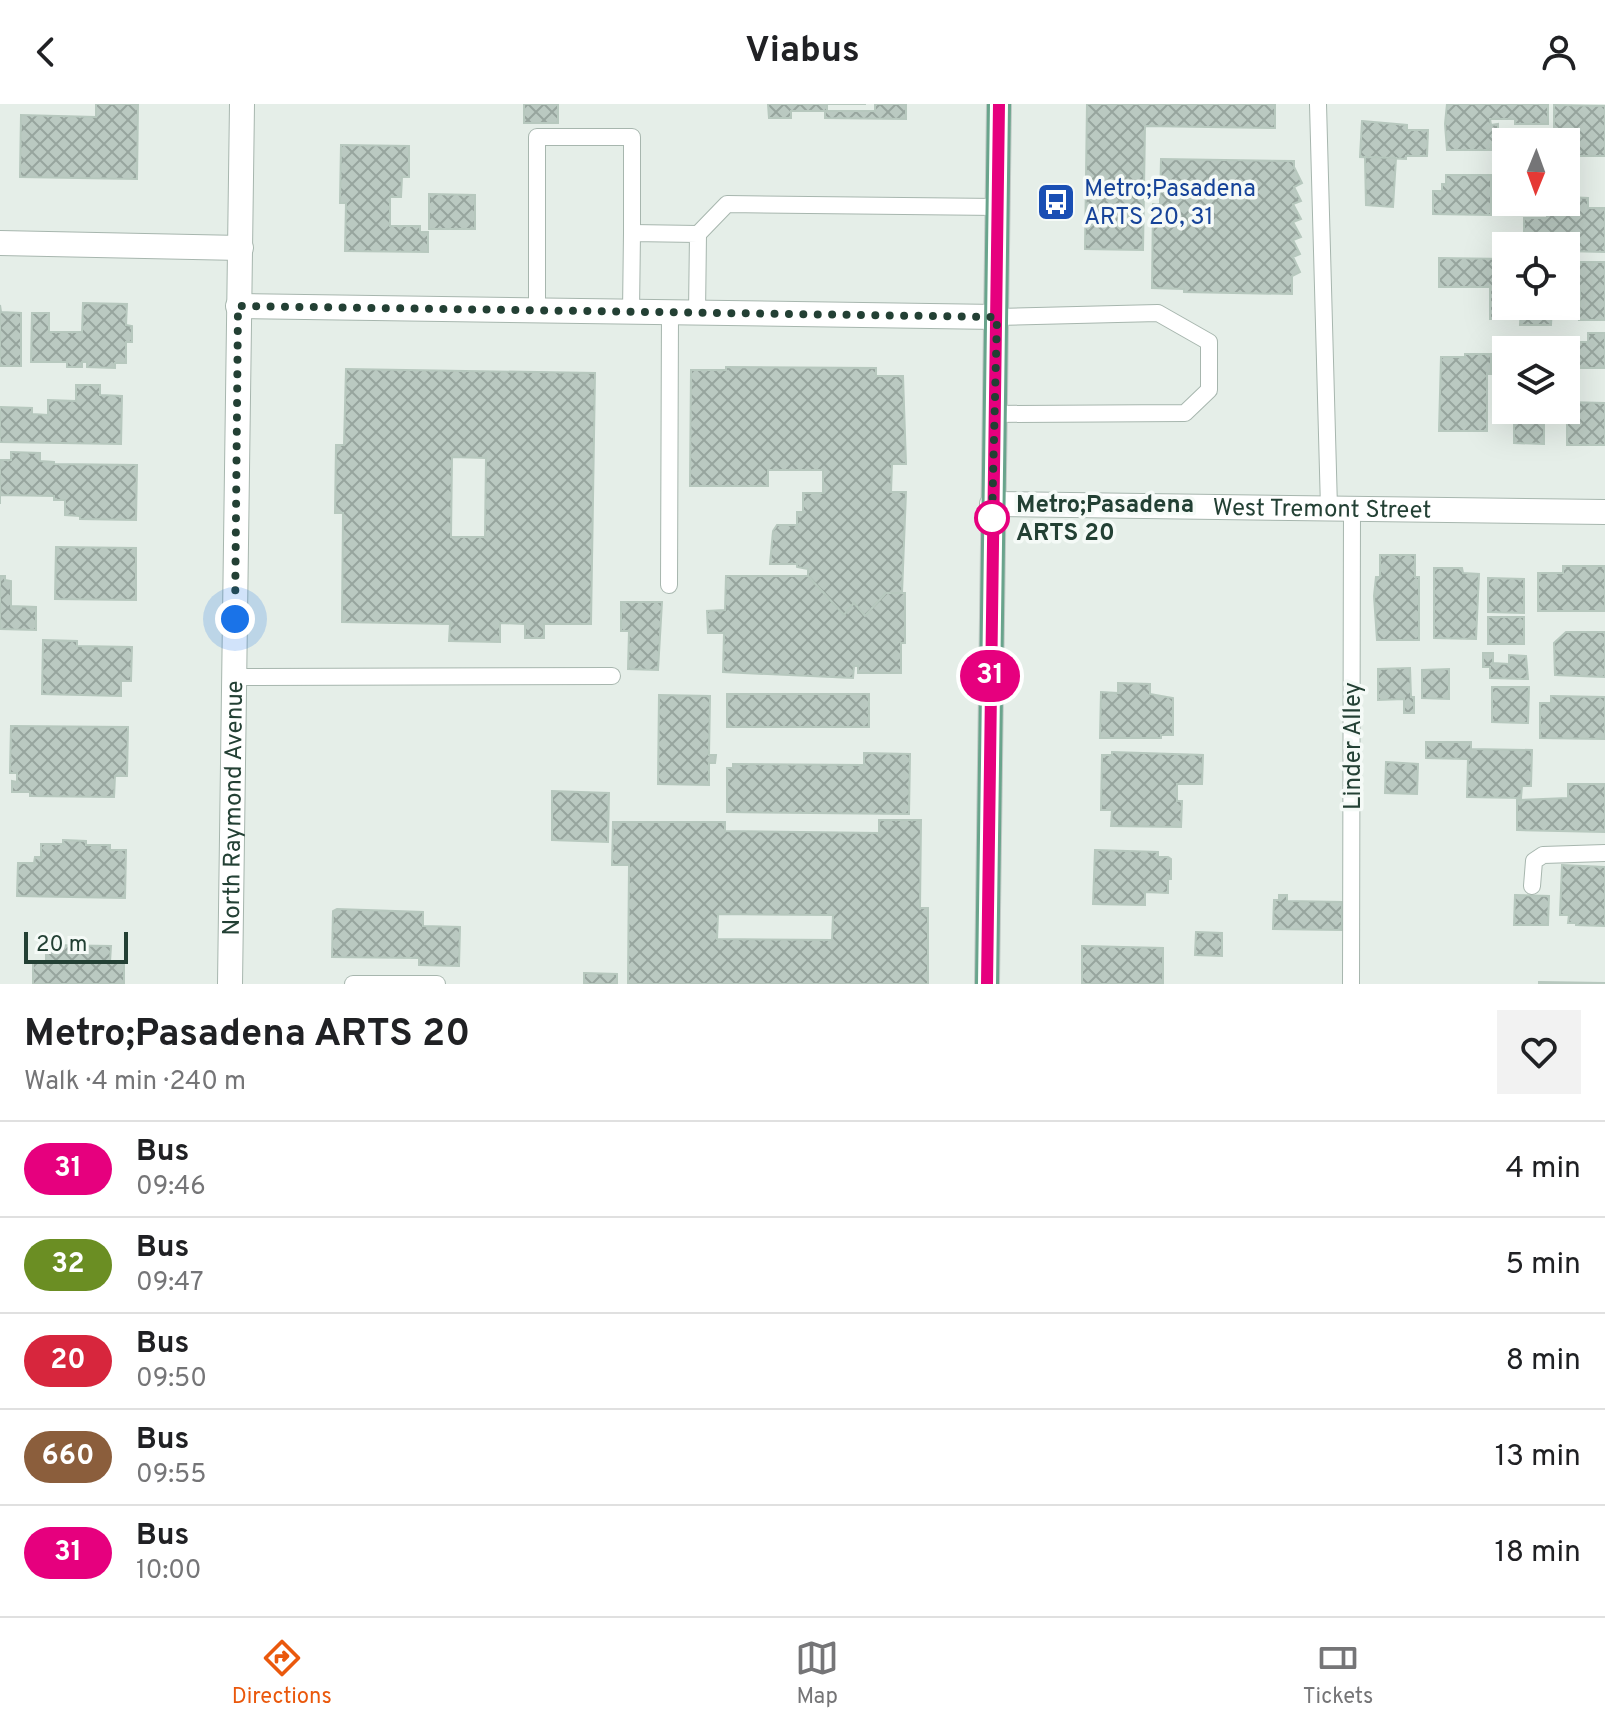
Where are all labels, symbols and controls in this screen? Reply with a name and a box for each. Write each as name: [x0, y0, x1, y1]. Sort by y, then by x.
text: Viabus: [745, 29, 860, 75]
icon: back: [24, 30, 68, 74]
icon: person: [1537, 30, 1581, 74]
north arrow: [1492, 128, 1580, 216]
map controls: [1492, 128, 1580, 424]
place label: Metro;Pasadena ARTS 20, 31: [1084, 175, 1256, 233]
bus stop icon: Metro;Pasadena ARTS 20, 31: [1035, 181, 1077, 223]
button: locate: [1492, 232, 1580, 320]
button: layers: [1492, 336, 1580, 424]
place label: Metro;Pasadena ARTS 20: [1016, 491, 1194, 549]
street label: West Tremont Street: [1212, 494, 1432, 527]
marker: Metro;Pasadena ARTS 20: [975, 501, 1009, 535]
your location: [215, 599, 255, 639]
line badge: 31: [954, 650, 1026, 702]
text: 31: [976, 658, 1004, 694]
street label: North Raymond Avenue: [218, 680, 251, 936]
street label: Linder Alley: [1339, 682, 1369, 810]
scale bar: [24, 928, 128, 964]
text: 20 m: [36, 932, 87, 959]
button: heart: [1497, 1010, 1581, 1094]
text: Metro;Pasadena ARTS 20: [24, 1011, 470, 1060]
text: Walk · 4 min · 240 m: [24, 1066, 246, 1099]
text: Bus: [136, 1134, 189, 1171]
text: 31: [54, 1151, 82, 1187]
text: 4 min: [1505, 1151, 1581, 1188]
text: 09:46: [136, 1171, 206, 1204]
text: Bus: [136, 1230, 189, 1267]
text: 32: [51, 1247, 85, 1283]
text: 5 min: [1505, 1247, 1581, 1284]
text: 09:47: [136, 1267, 204, 1300]
text: Bus: [136, 1326, 189, 1363]
text: 20: [50, 1343, 86, 1379]
text: 8 min: [1506, 1343, 1581, 1380]
text: 09:50: [136, 1363, 207, 1396]
text: Bus: [136, 1422, 189, 1459]
text: 660: [42, 1439, 94, 1475]
text: 13 min: [1495, 1439, 1581, 1476]
text: 09:55: [136, 1459, 206, 1492]
text: Bus: [136, 1518, 189, 1555]
text: 31: [54, 1535, 82, 1571]
text: 18 min: [1495, 1535, 1581, 1572]
text: 10:00: [136, 1555, 201, 1588]
tab: Directions: [232, 1636, 332, 1711]
tab: Map: [795, 1636, 839, 1711]
tab: Tickets: [1303, 1636, 1373, 1711]

